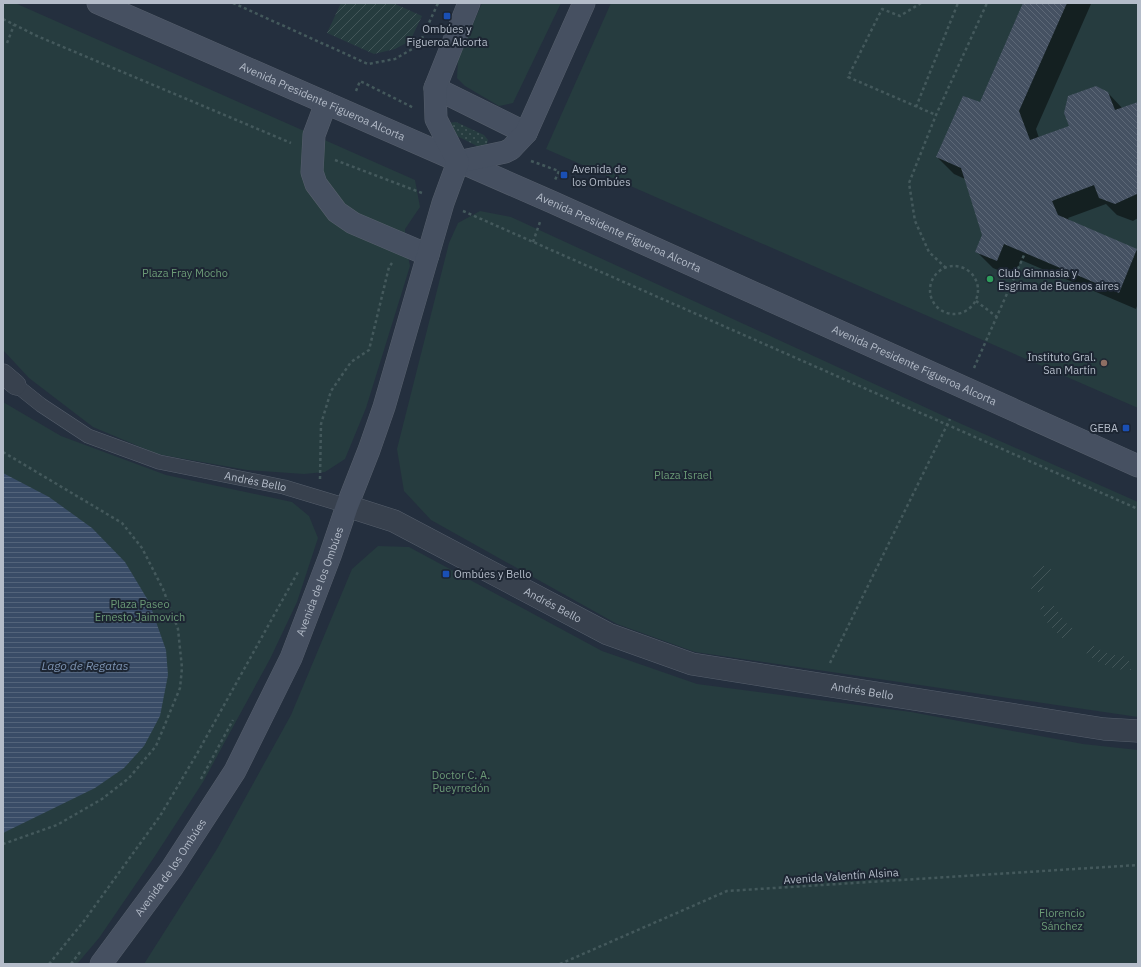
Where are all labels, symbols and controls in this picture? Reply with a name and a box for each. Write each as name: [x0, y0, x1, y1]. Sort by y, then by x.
marker: Ombúes y Figueroa Alcorta: [442, 11, 452, 21]
place label: Ombúes y Figueroa Alcorta: [406, 22, 488, 49]
street label: Avenida Presidente Figueroa Alcorta: [238, 59, 407, 144]
place label: Avenida de los Ombúes: [572, 162, 631, 189]
marker: Avenida de los Ombúes: [559, 170, 569, 180]
street label: Avenida Presidente Figueroa Alcorta: [534, 189, 703, 275]
park label: Plaza Fray Mocho: [142, 266, 228, 280]
place label: Club Gimnasia y Esgrima de Buenos aires: [998, 266, 1119, 293]
marker: Club Gimnasia y Esgrima de Buenos aires: [985, 274, 995, 284]
street label: Avenida Presidente Figueroa Alcorta: [830, 322, 999, 408]
place label: Instituto Gral. San Martín: [1027, 350, 1096, 377]
marker: Instituto Gral. San Martín: [1099, 358, 1109, 368]
place label: GEBA: [1090, 421, 1118, 435]
marker: GEBA: [1121, 423, 1131, 433]
street label: Andrés Bello: [223, 468, 288, 494]
park label: Plaza Israel: [654, 468, 712, 482]
street label: Avenida de los Ombúes: [293, 525, 346, 638]
place label: Ombúes y Bello: [454, 567, 531, 581]
marker: Ombúes y Bello: [441, 569, 451, 579]
street label: Andrés Bello: [522, 584, 584, 626]
park label: Plaza Paseo Ernesto Jaimovich: [95, 597, 185, 624]
water label: Lago de Regatas: [42, 658, 129, 673]
street label: Andrés Bello: [830, 679, 895, 703]
park label: Doctor C. A. Pueyrredón: [432, 768, 490, 795]
street label: Avenida de los Ombúes: [132, 816, 209, 919]
street label: Avenida Valentín Alsina: [783, 865, 899, 887]
park label: Florencio Sánchez: [1039, 906, 1085, 933]

